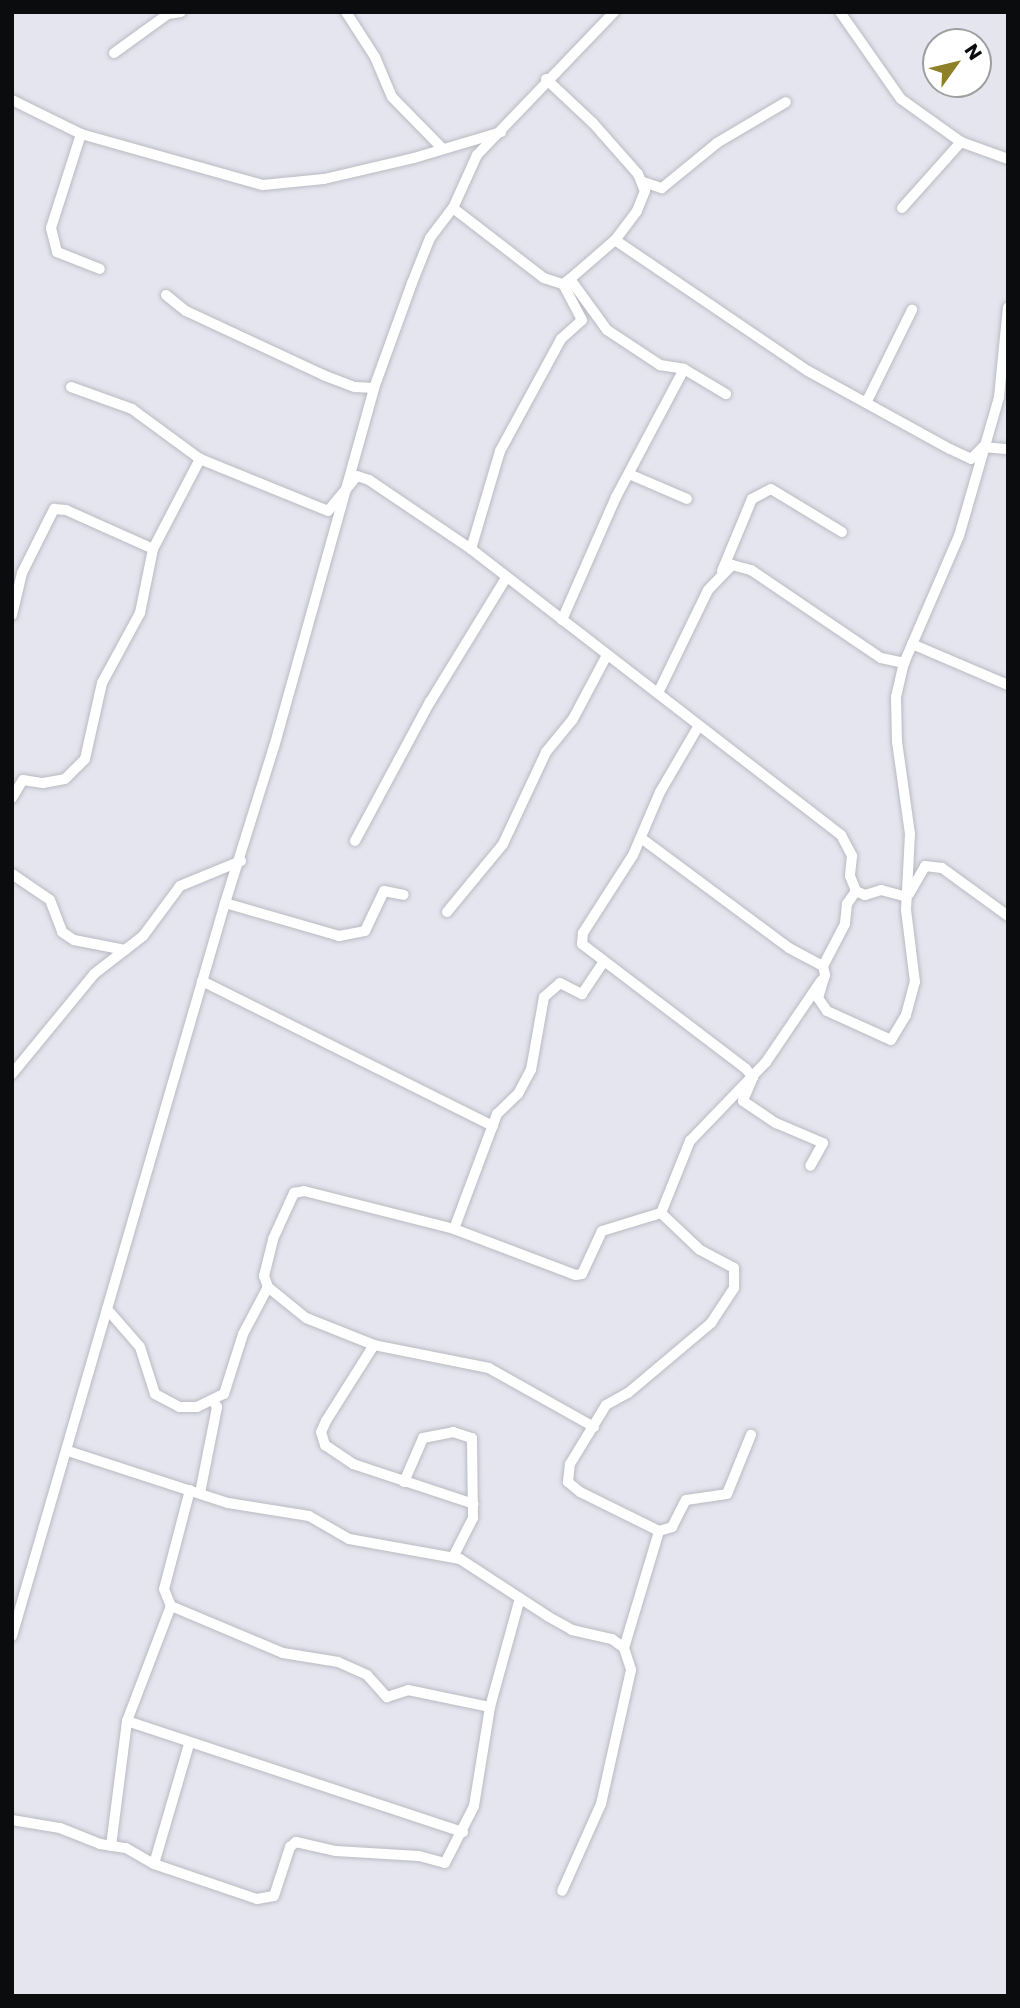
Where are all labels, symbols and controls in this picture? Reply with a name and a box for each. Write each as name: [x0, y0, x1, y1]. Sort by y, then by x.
north arrow: [922, 28, 992, 98]
text: N: [958, 39, 988, 66]

